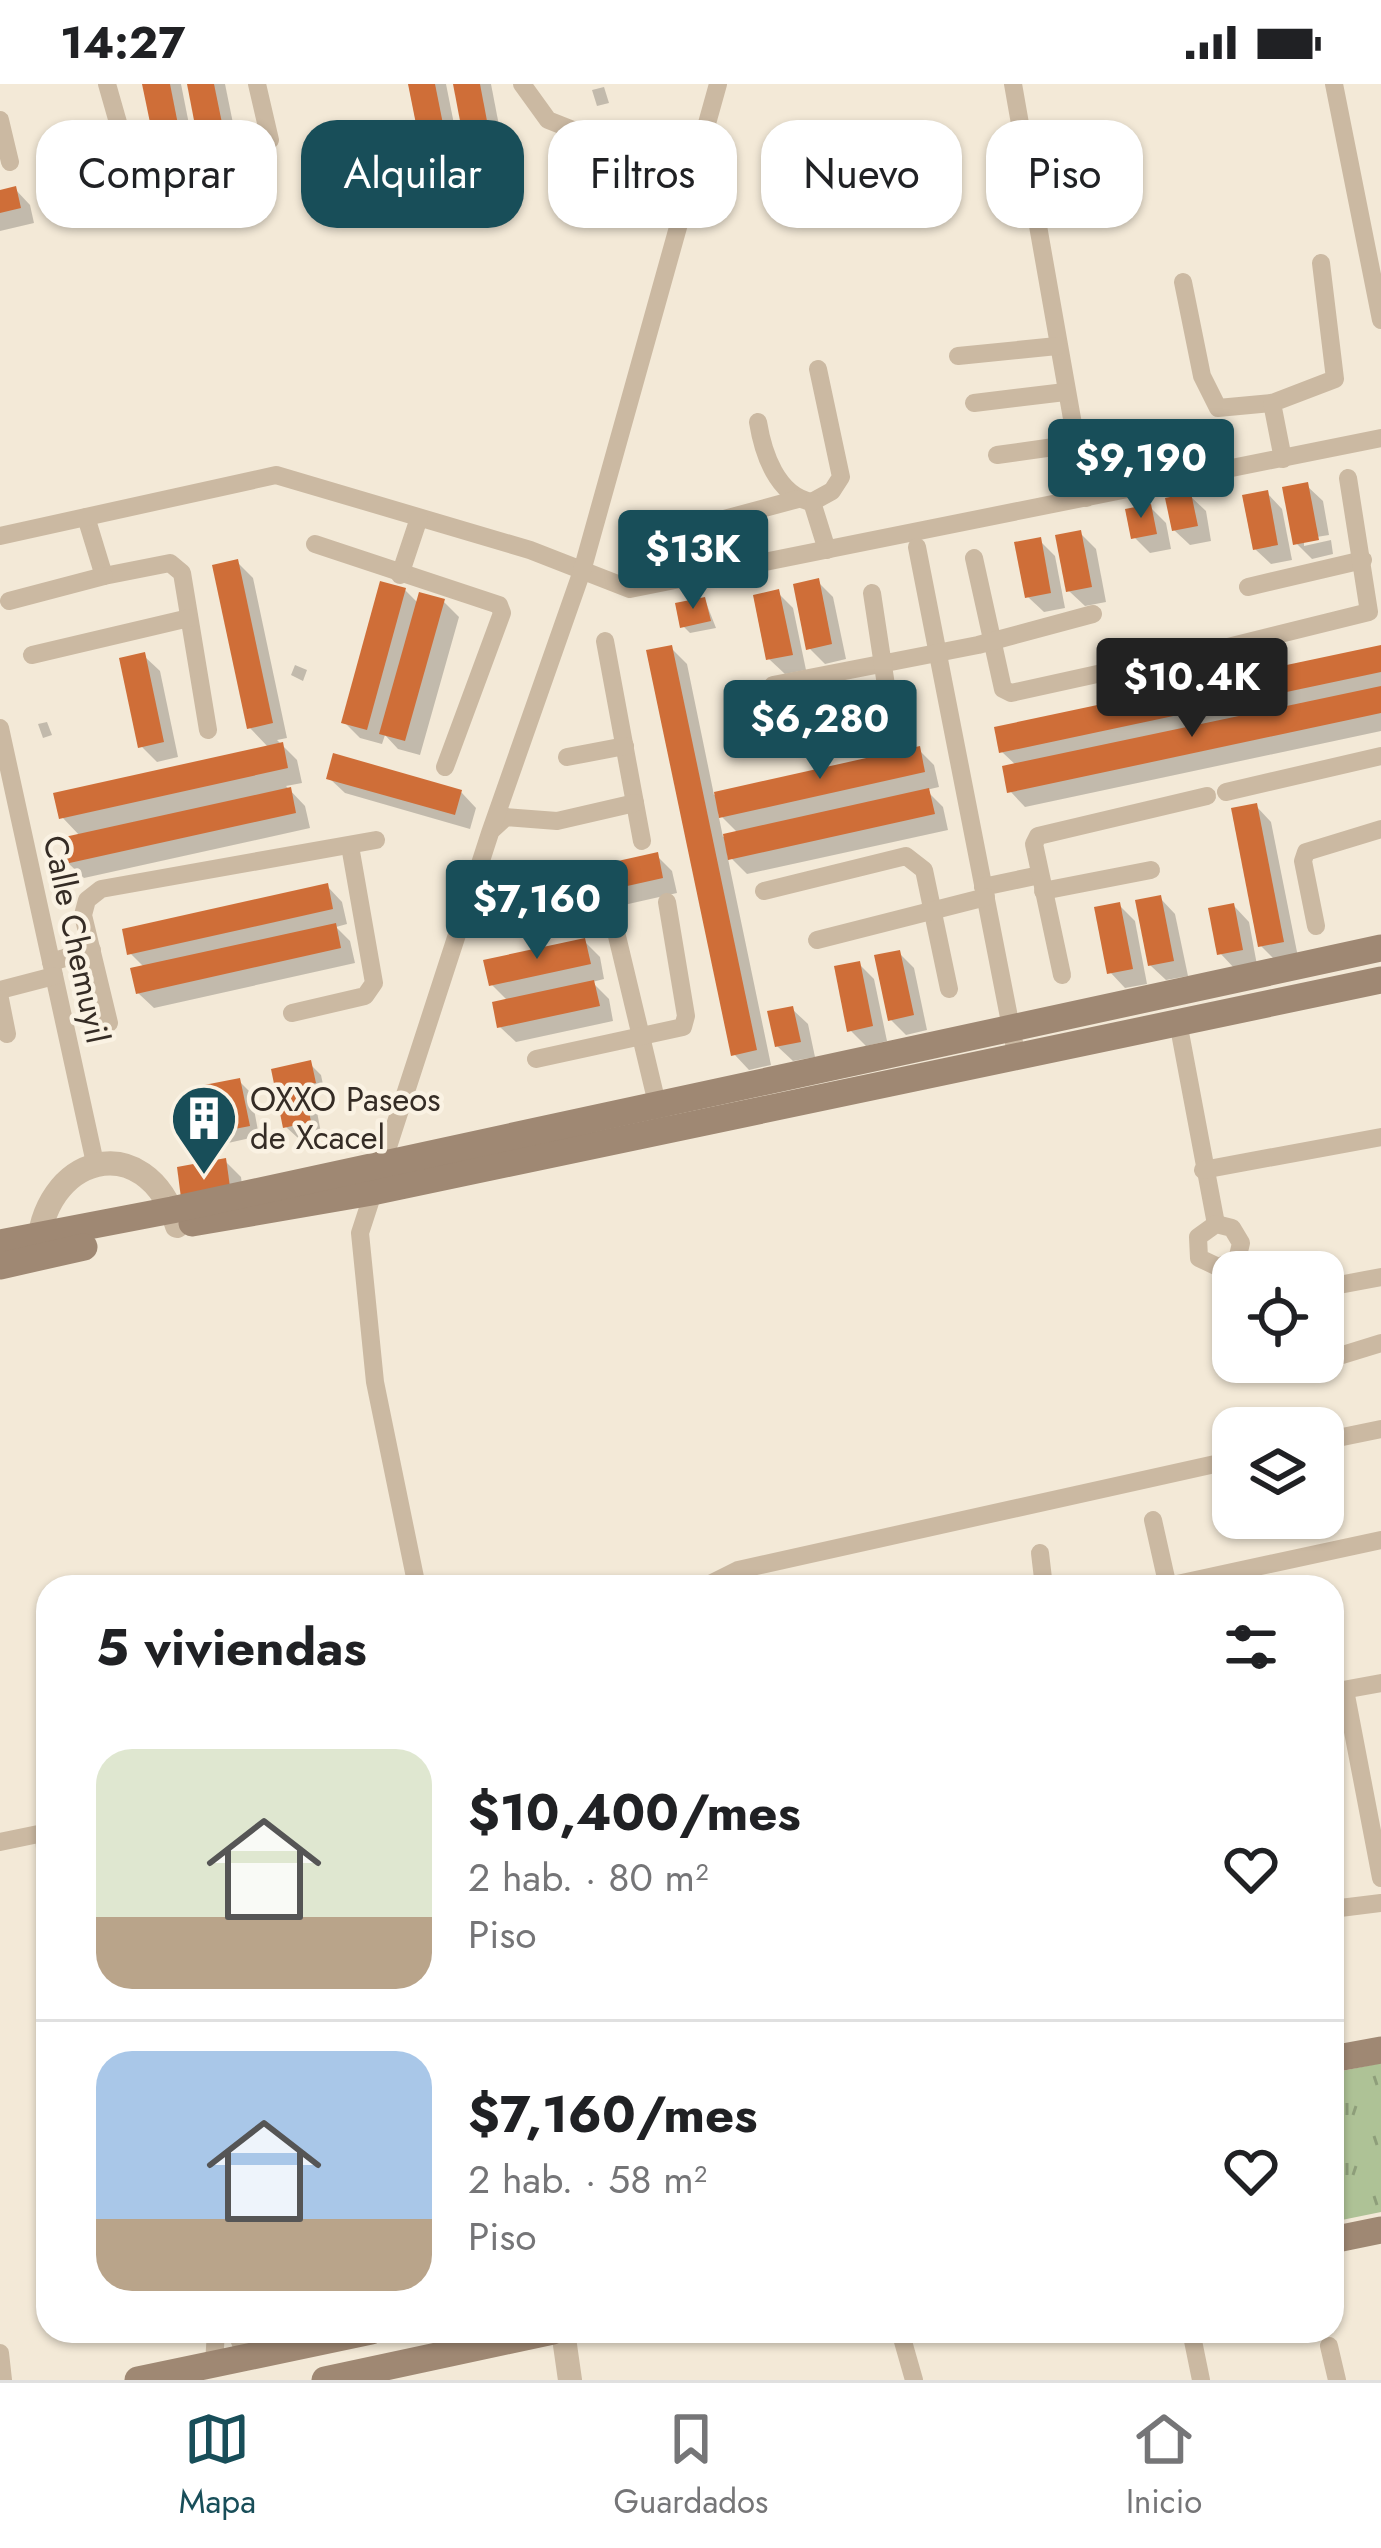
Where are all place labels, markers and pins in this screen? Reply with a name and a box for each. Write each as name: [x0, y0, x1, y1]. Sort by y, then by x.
pin: $9,190: [1043, 419, 1239, 521]
pin: $13K: [622, 510, 764, 612]
pin: $10.4K: [1094, 638, 1290, 740]
pin: $6,280: [722, 680, 918, 782]
pin: $7,160: [439, 860, 635, 962]
place label: OXXO Paseos de Xcacel: [250, 1076, 441, 1161]
building icon: OXXO Paseos de Xcacel: [169, 1083, 239, 1177]

